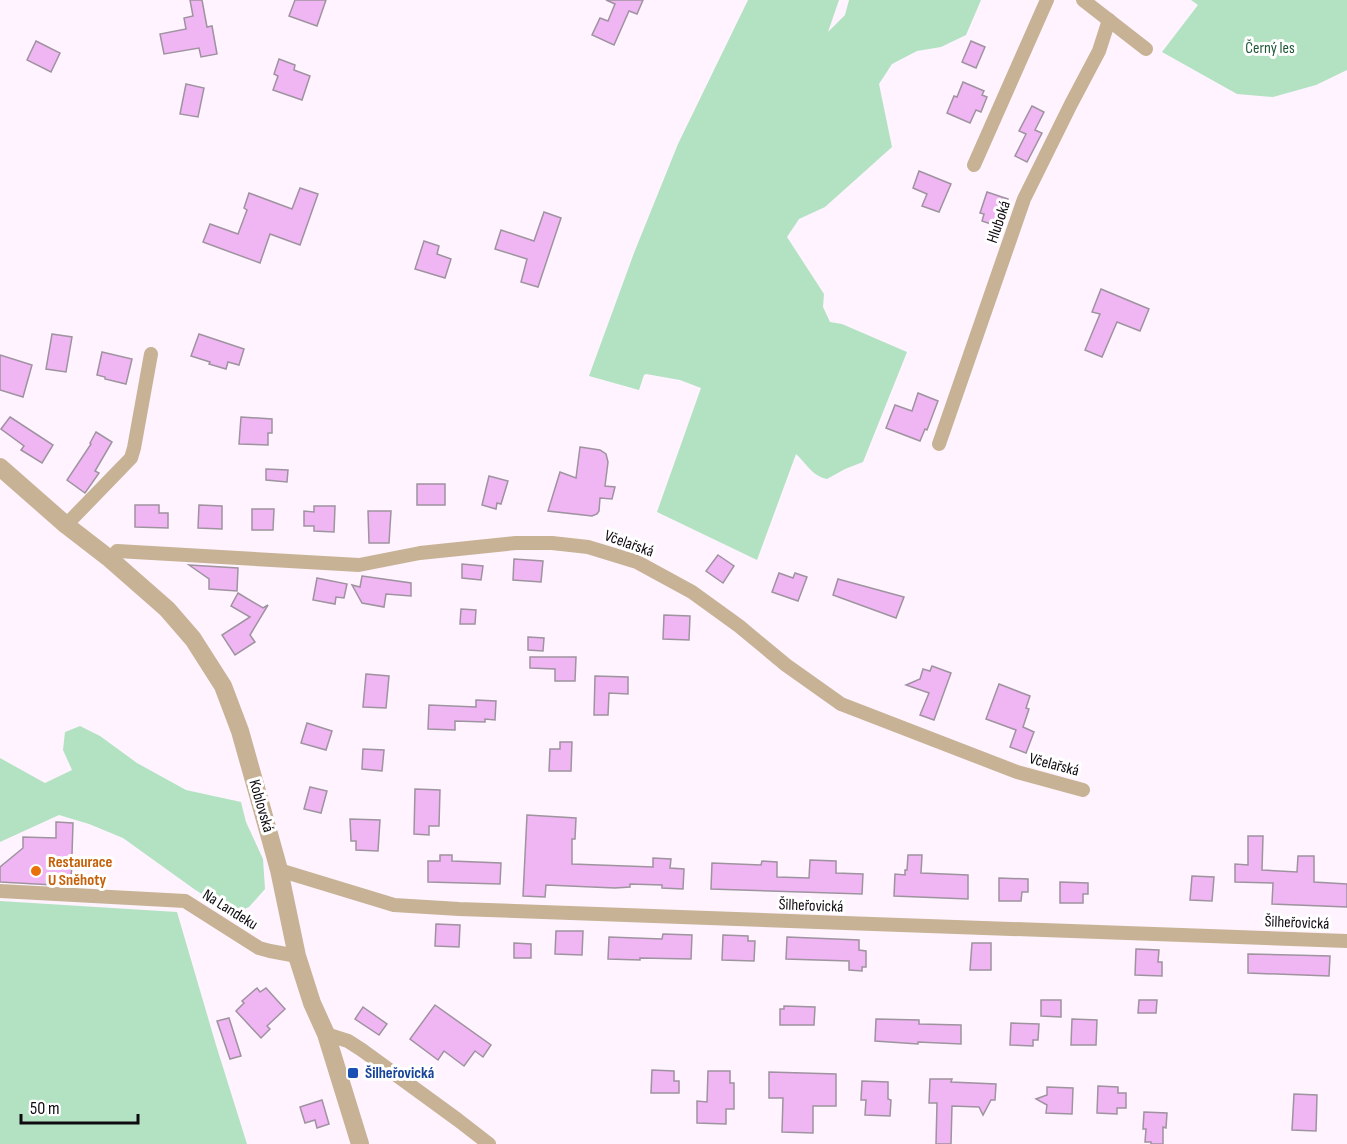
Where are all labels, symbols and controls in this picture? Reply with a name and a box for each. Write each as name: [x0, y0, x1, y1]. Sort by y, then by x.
park label: Černý les: [1245, 39, 1295, 58]
street label: Hluboká: [983, 198, 1015, 246]
street label: Včelařská: [602, 526, 656, 562]
street label: Včelařská: [1027, 749, 1081, 781]
street label: Koblovská: [244, 777, 278, 835]
place label: Restaurace U Sněhoty: [48, 853, 112, 890]
marker: Restaurace U Sněhoty: [29, 864, 43, 878]
street label: Na Landeku: [199, 886, 261, 934]
street label: Šilheřovická: [778, 895, 844, 917]
street label: Šilheřovická: [1264, 912, 1330, 934]
place label: Šilheřovická: [365, 1064, 434, 1083]
marker: Šilheřovická: [346, 1066, 360, 1080]
scale bar: [21, 1087, 138, 1125]
text: 50 m: [30, 1098, 60, 1119]

